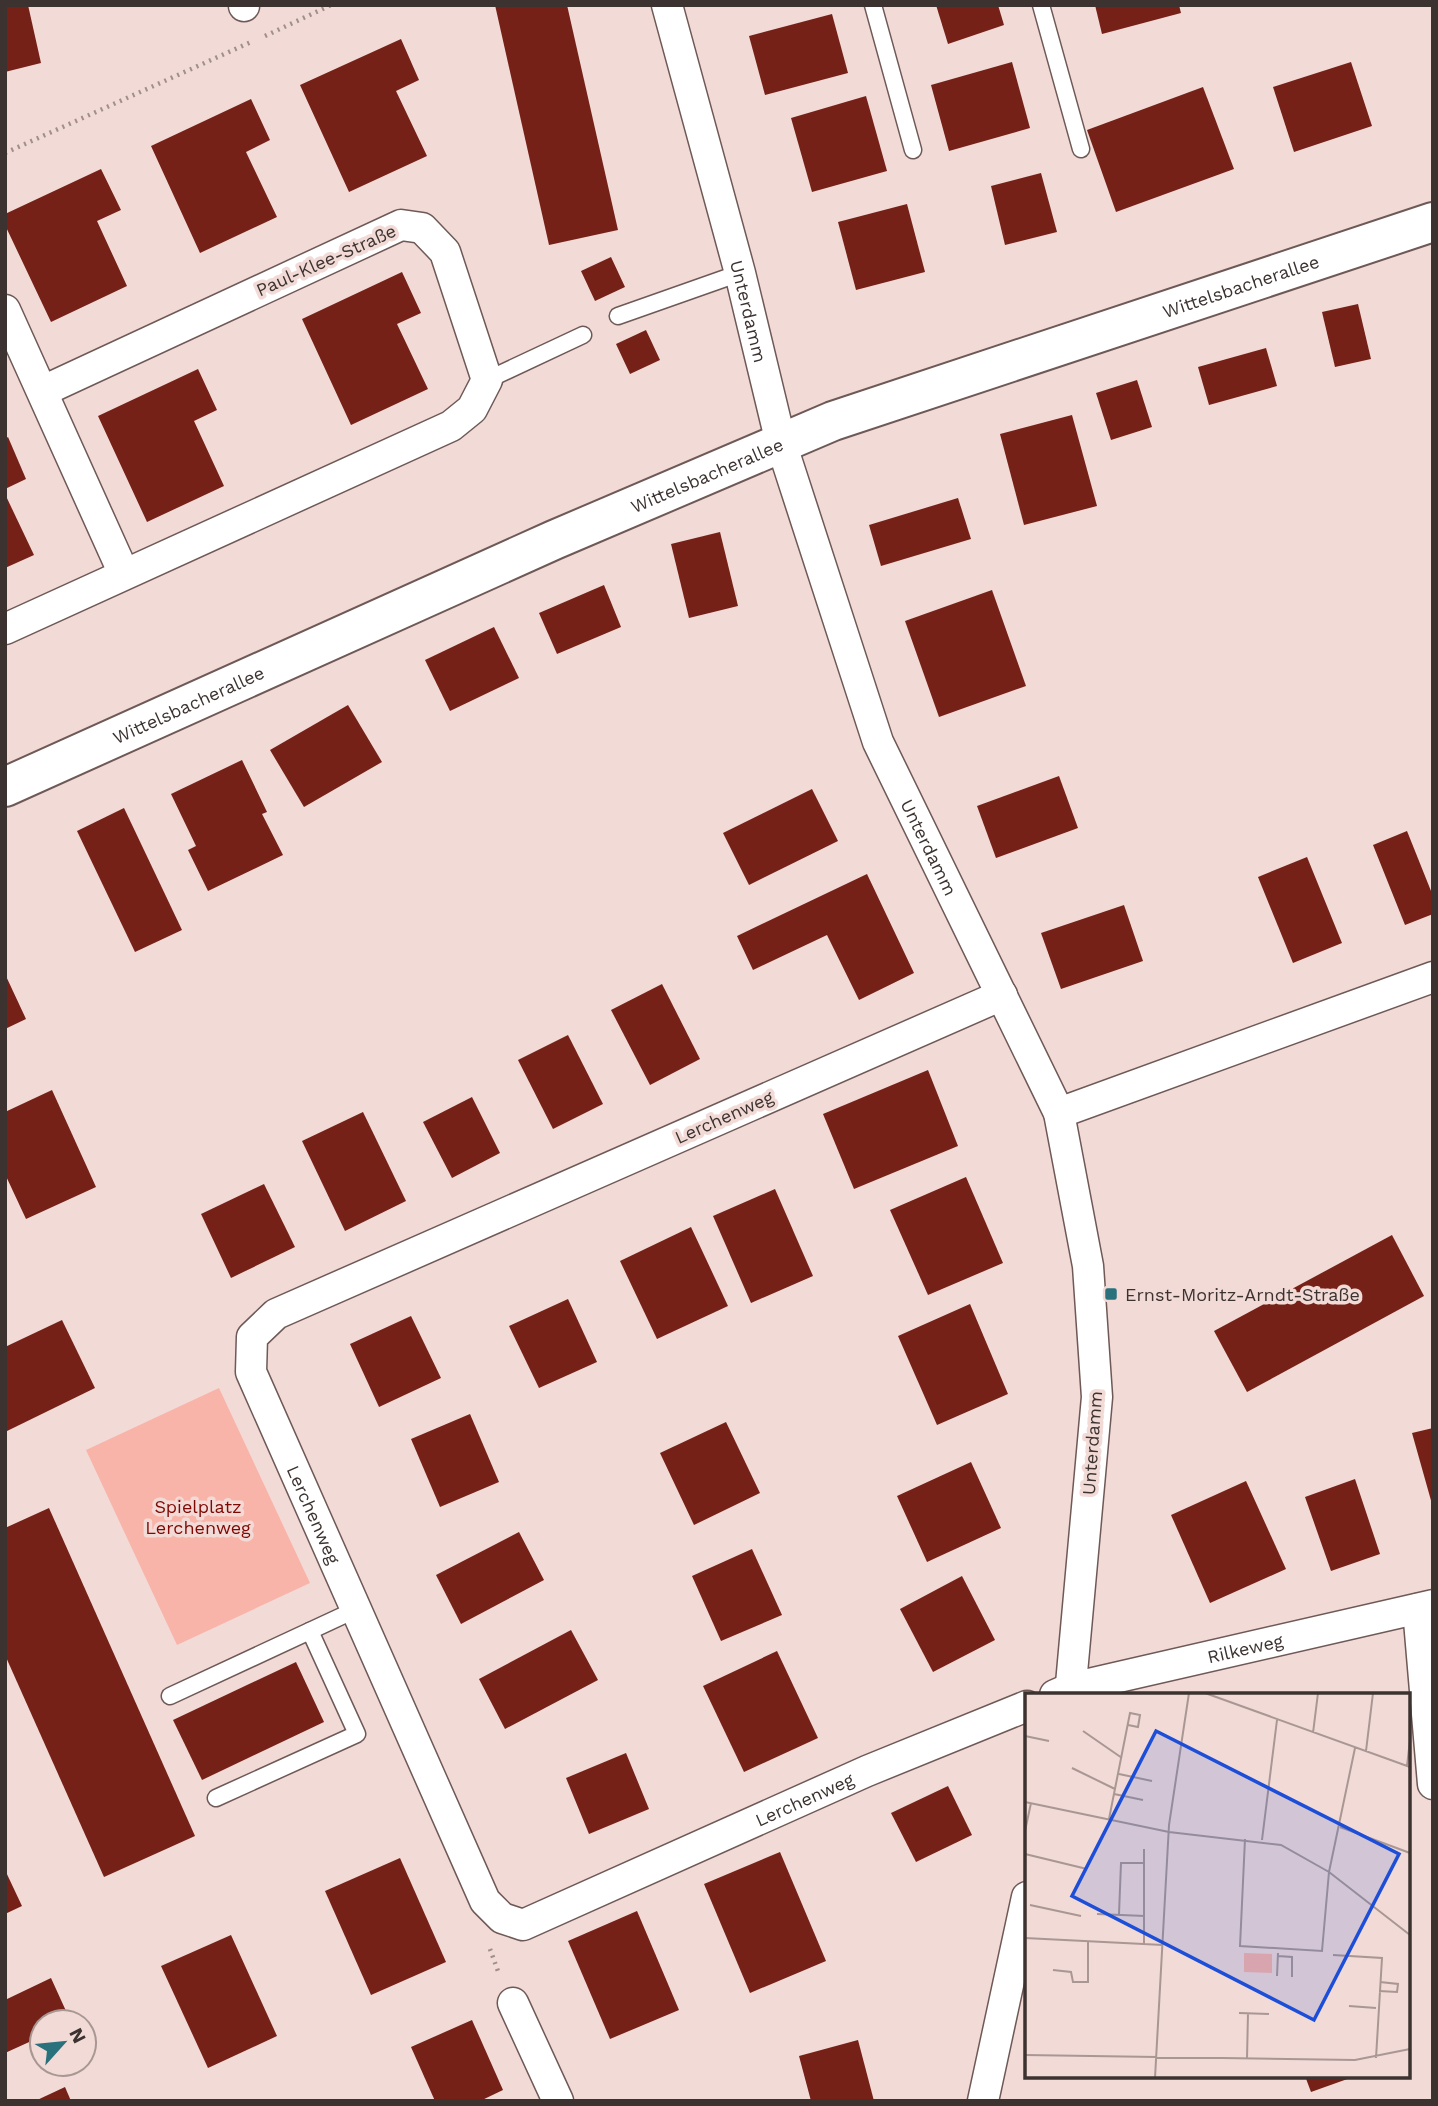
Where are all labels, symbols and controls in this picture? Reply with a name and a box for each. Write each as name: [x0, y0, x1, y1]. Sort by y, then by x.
street label: Paul-Klee-Straße: [253, 220, 399, 300]
street label: Wittelsbacherallee: [1160, 250, 1322, 321]
street label: Unterdamm: [726, 258, 772, 364]
street label: Wittelsbacherallee: [627, 433, 786, 517]
street label: Wittelsbacherallee: [109, 661, 267, 748]
street label: Unterdamm: [897, 796, 962, 899]
street label: Lerchenweg: [672, 1086, 777, 1148]
place label: Ernst-Moritz-Arndt-Straße: [1125, 1284, 1360, 1305]
marker: Ernst-Moritz-Arndt-Straße: [1103, 1286, 1119, 1302]
street label: Unterdamm: [1078, 1390, 1106, 1496]
street label: Lerchenweg: [283, 1462, 345, 1567]
park label: Spielplatz Lerchenweg: [145, 1496, 251, 1538]
street label: Rilkeweg: [1205, 1629, 1285, 1667]
inset map: [1025, 1693, 1410, 2078]
street label: Lerchenweg: [752, 1768, 857, 1830]
north arrow: [28, 2008, 98, 2078]
text: N: [64, 2024, 91, 2047]

